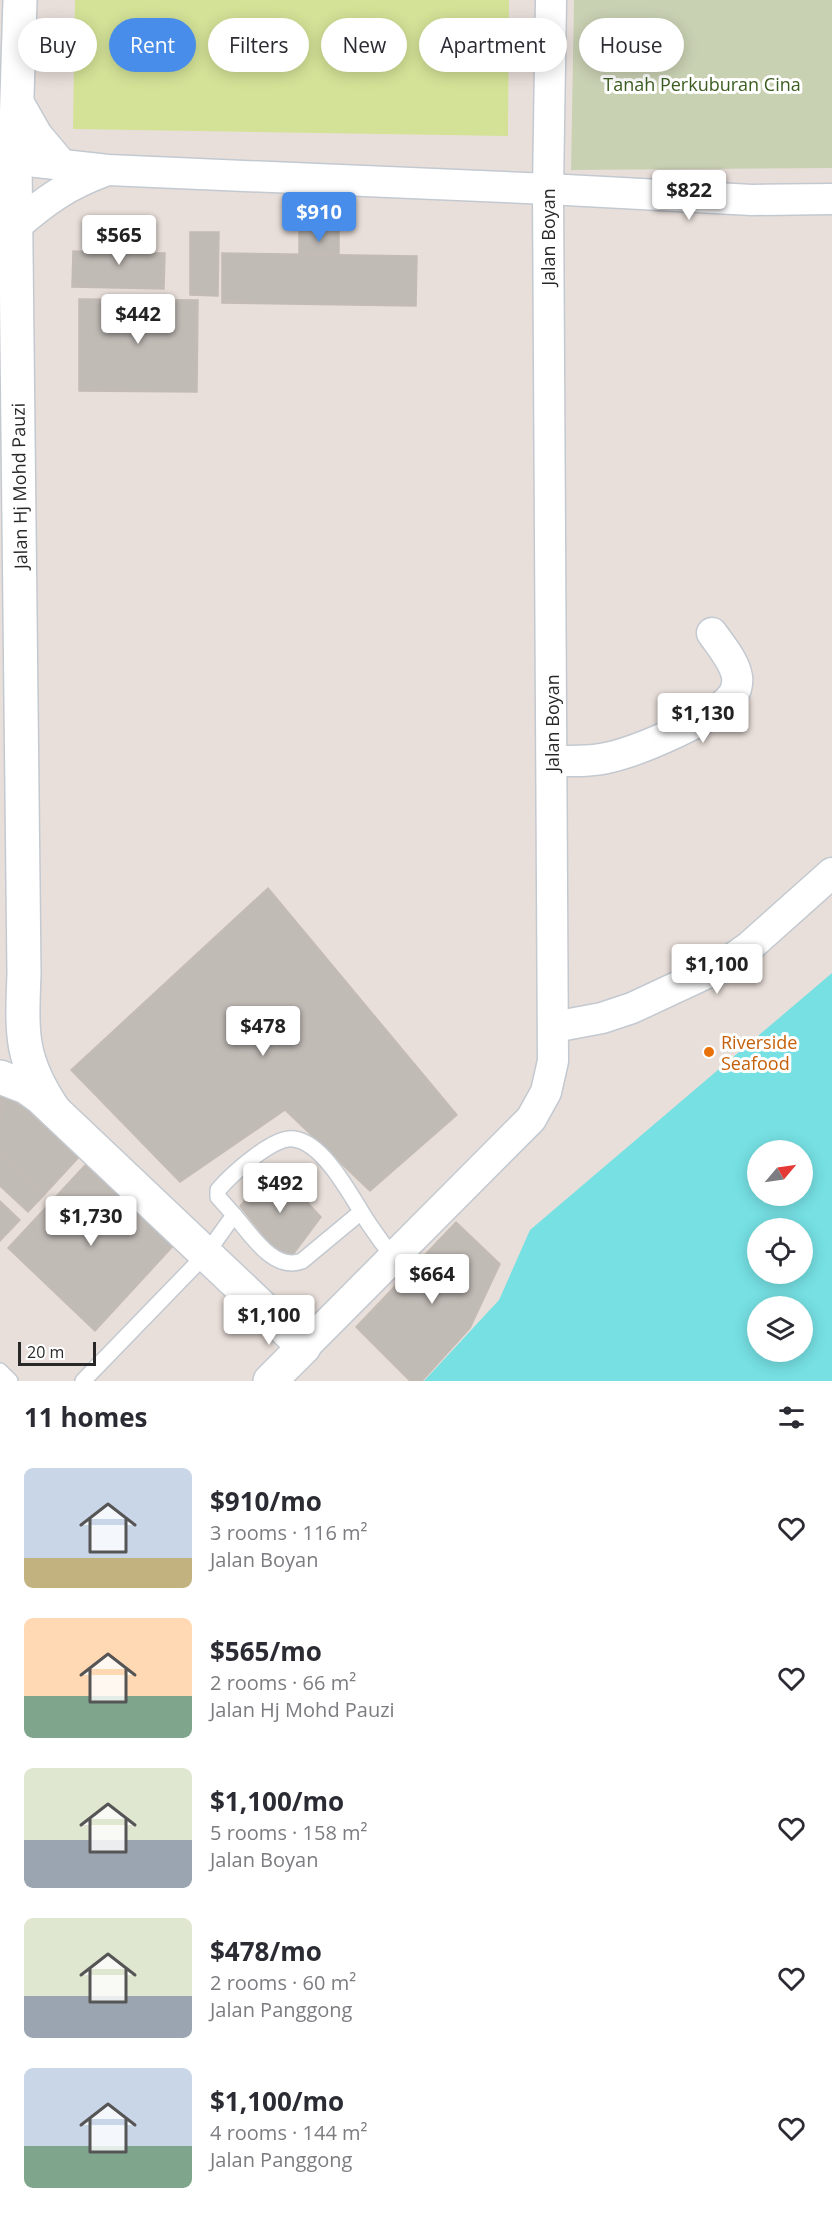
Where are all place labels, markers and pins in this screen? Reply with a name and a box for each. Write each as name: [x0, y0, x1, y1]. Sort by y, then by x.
pin: $822: [653, 170, 725, 221]
pin: $910: [283, 192, 355, 243]
pin: $565: [83, 215, 155, 266]
pin: $442: [102, 294, 174, 345]
pin: $1,130: [654, 693, 752, 744]
pin: $1,100: [668, 944, 766, 995]
pin: $478: [227, 1006, 299, 1057]
place label: Riverside Seafood: [721, 1030, 797, 1075]
marker: Riverside Seafood: [702, 1045, 716, 1059]
pin: $492: [244, 1163, 316, 1214]
pin: $1,730: [42, 1196, 140, 1247]
pin: $664: [396, 1254, 468, 1305]
pin: $1,100: [220, 1295, 318, 1346]

